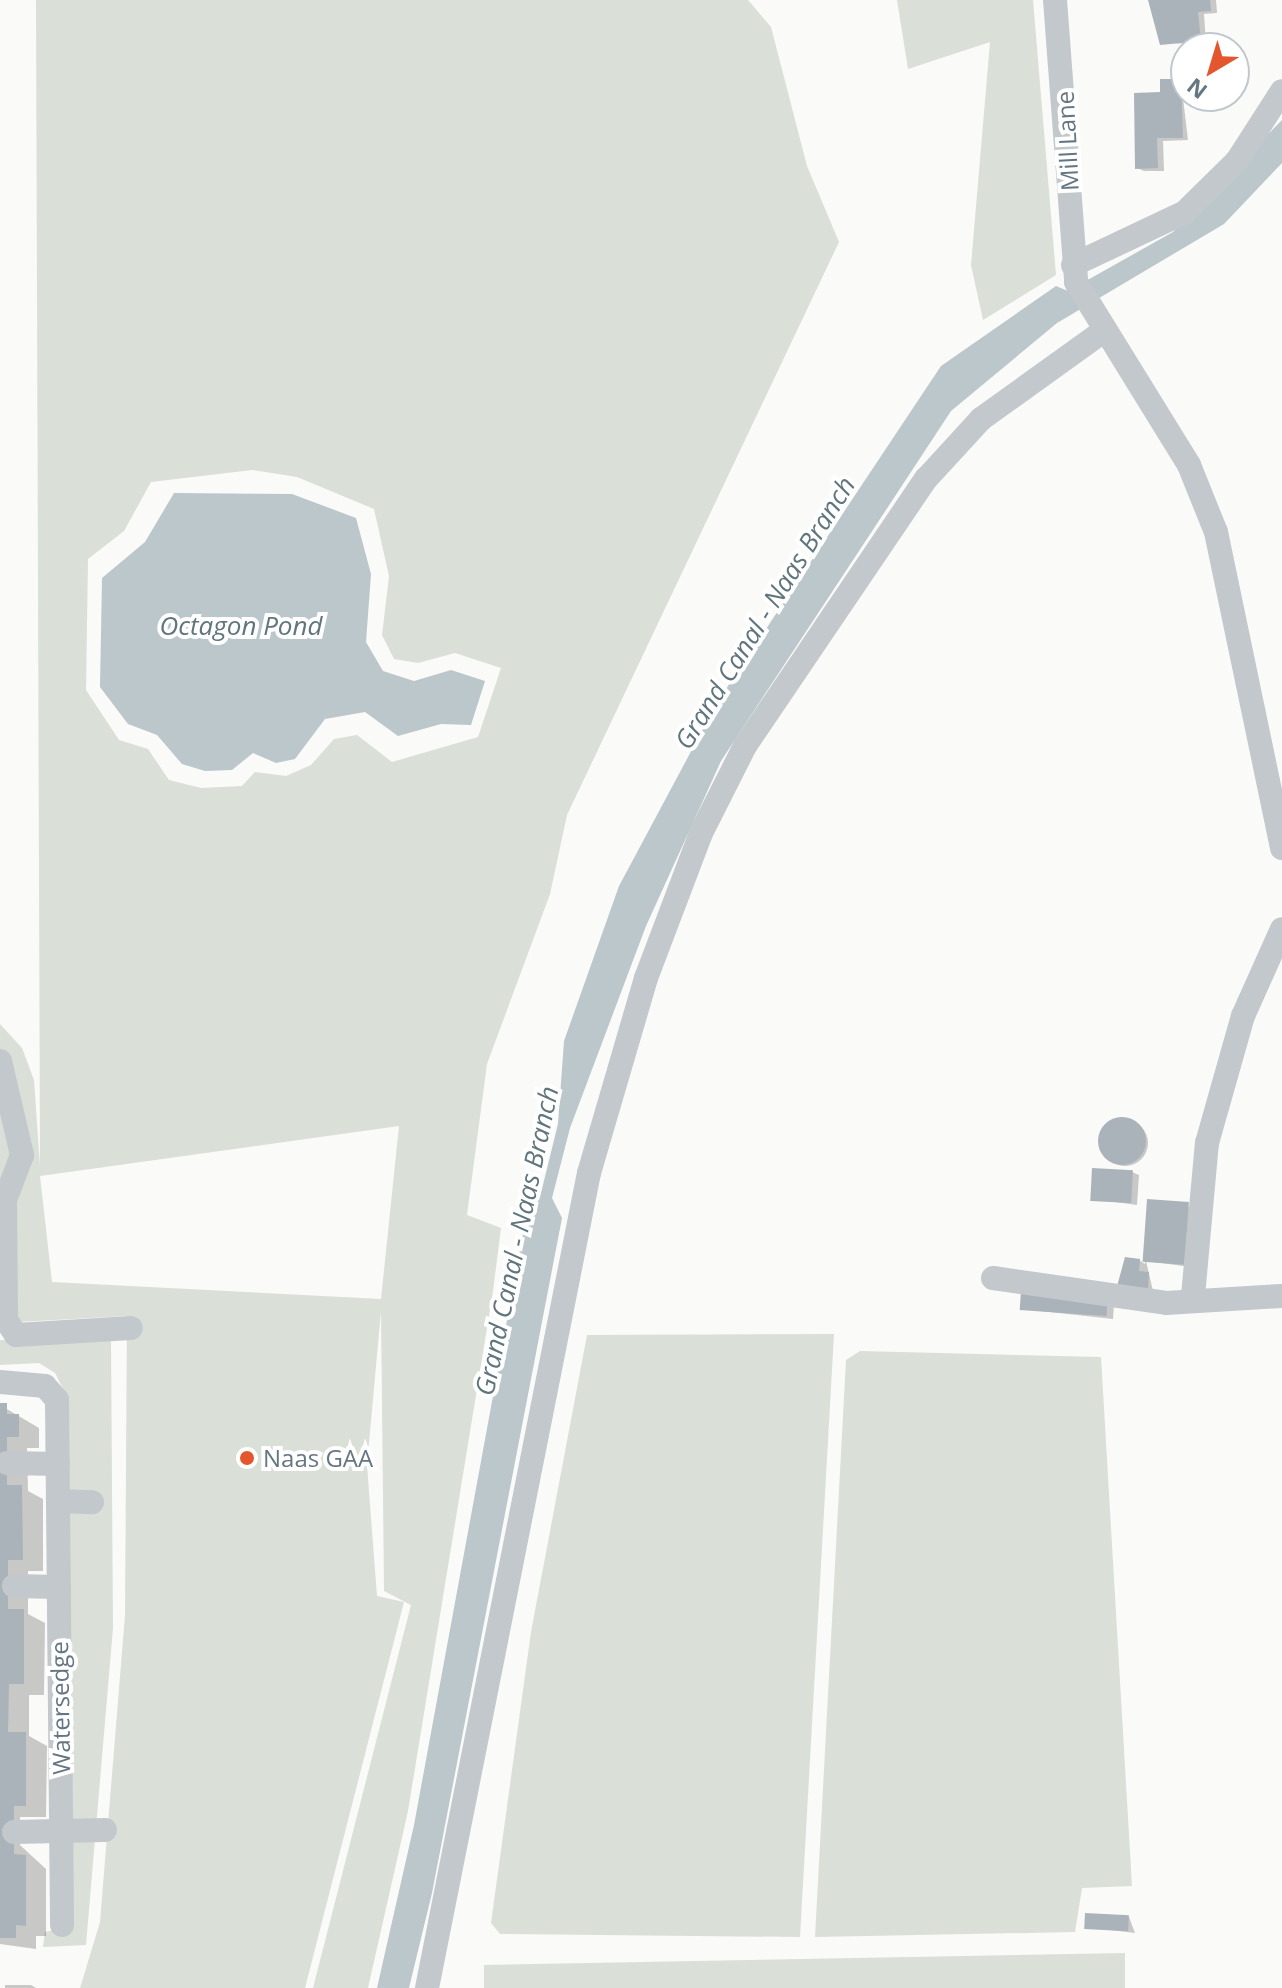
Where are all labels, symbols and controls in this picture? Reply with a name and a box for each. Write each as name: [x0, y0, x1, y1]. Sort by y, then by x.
north arrow: [1170, 32, 1250, 112]
text: N: [1180, 72, 1213, 107]
street label: Mill Lane: [1050, 90, 1084, 192]
water label: Grand Canal - Naas Branch: [668, 471, 862, 755]
water label: Octagon Pond: [159, 610, 323, 642]
water label: Grand Canal - Naas Branch: [469, 1084, 565, 1398]
place label: Naas GAA: [263, 1444, 373, 1472]
marker: Naas GAA: [238, 1449, 256, 1467]
street label: Watersedge: [44, 1641, 76, 1775]

